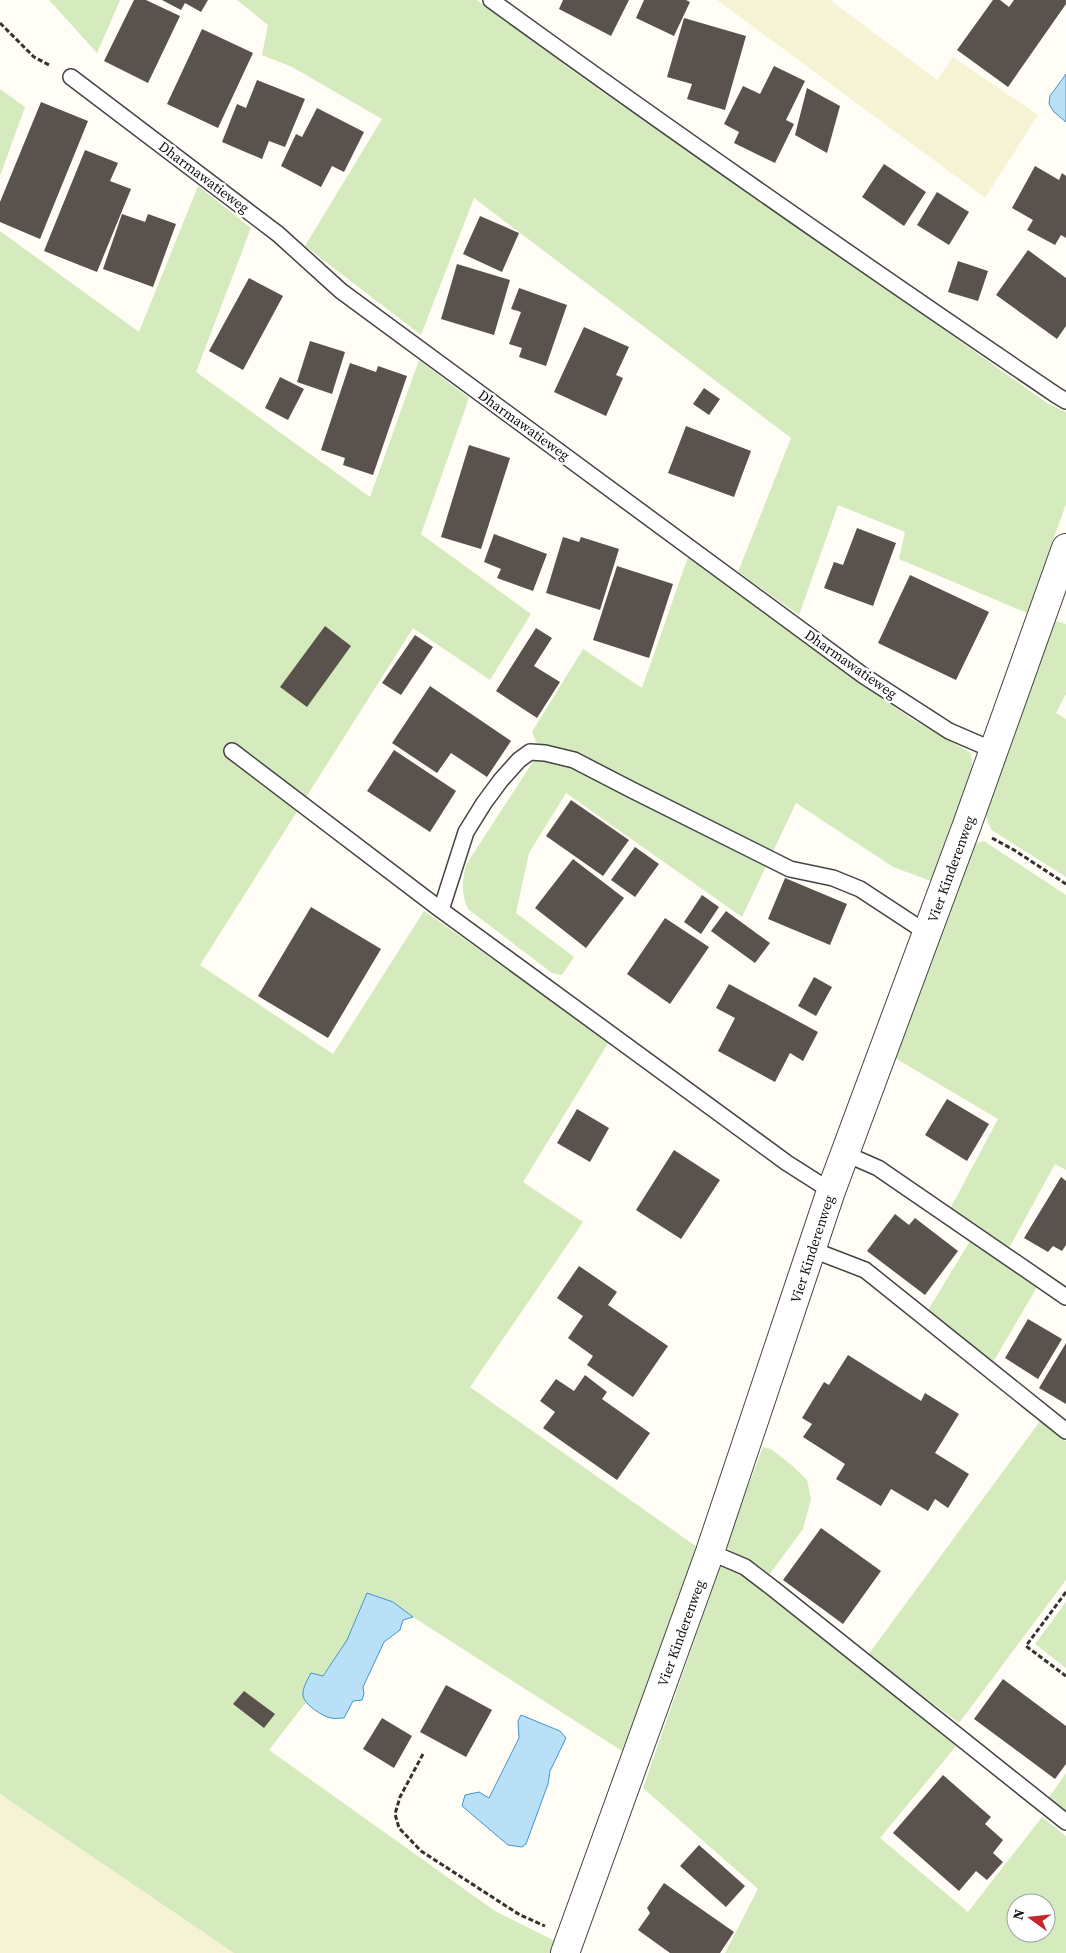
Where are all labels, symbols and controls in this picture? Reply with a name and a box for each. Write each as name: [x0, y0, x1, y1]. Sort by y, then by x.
street label: Dharmawatieweg: [155, 136, 253, 218]
street label: Dharmawatieweg: [474, 385, 574, 465]
street label: Dharmawatieweg: [801, 625, 901, 703]
street label: Vier Kinderenweg: [922, 813, 980, 925]
street label: Vier Kinderenweg: [785, 1192, 839, 1306]
street label: Vier Kinderenweg: [652, 1577, 710, 1689]
north arrow: [1006, 1893, 1056, 1943]
text: N: [1007, 1907, 1029, 1922]

